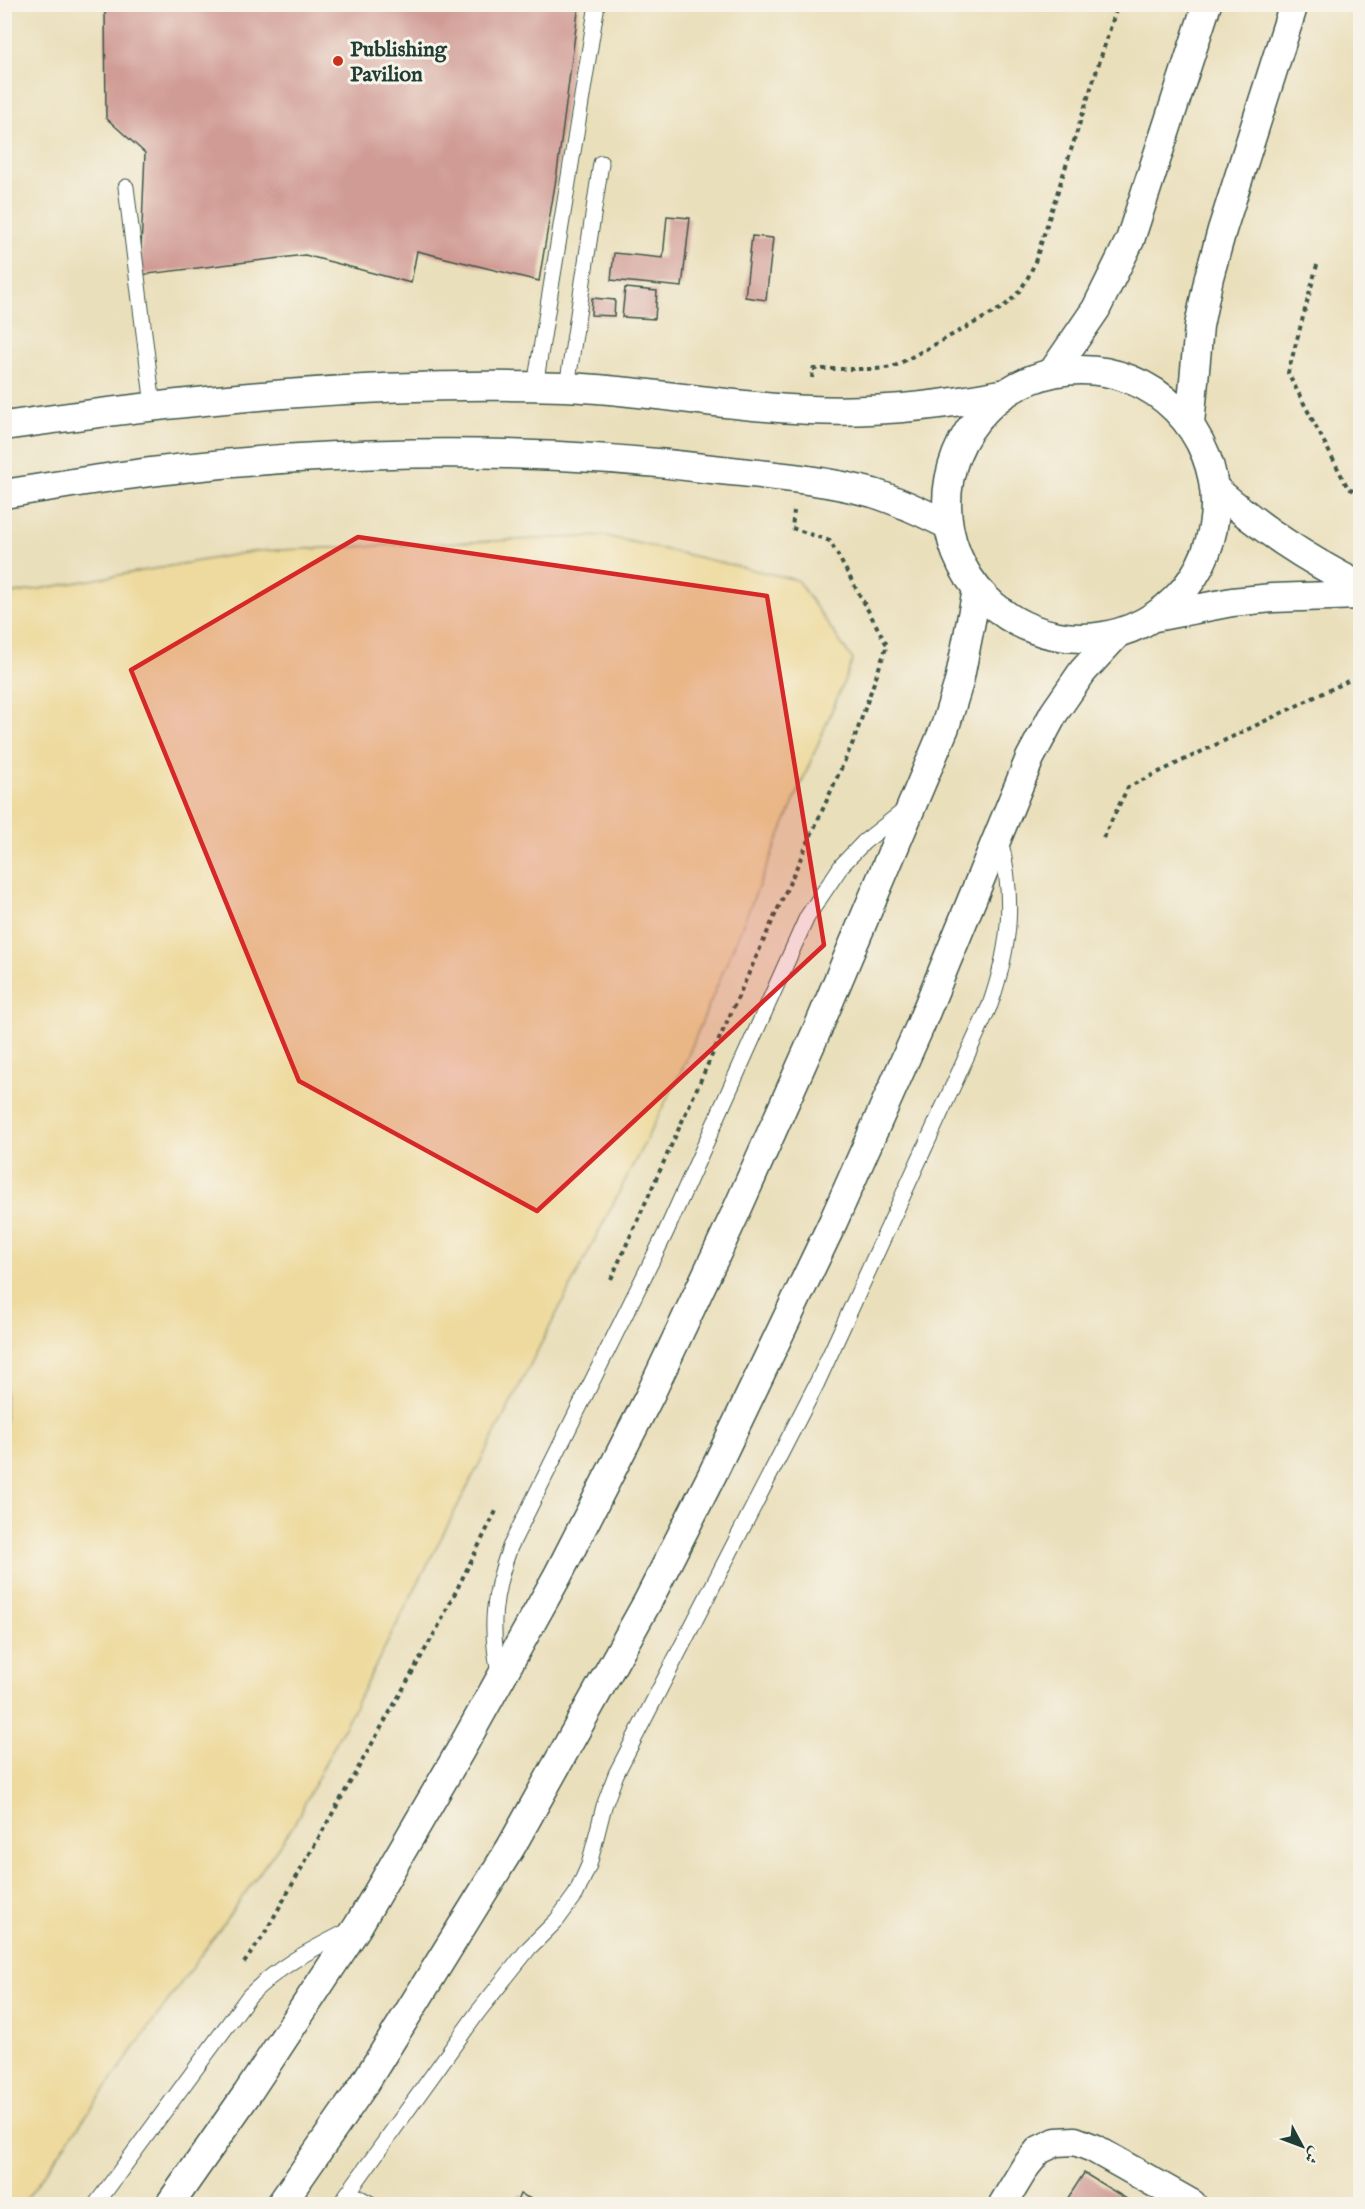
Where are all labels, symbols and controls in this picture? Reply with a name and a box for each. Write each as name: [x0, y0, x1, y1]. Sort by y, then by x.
place label: Publishing Pavilion: [350, 36, 448, 89]
marker: Publishing Pavilion: [331, 54, 345, 68]
north arrow: [1272, 2116, 1332, 2176]
text: ش: [1299, 2142, 1325, 2167]

